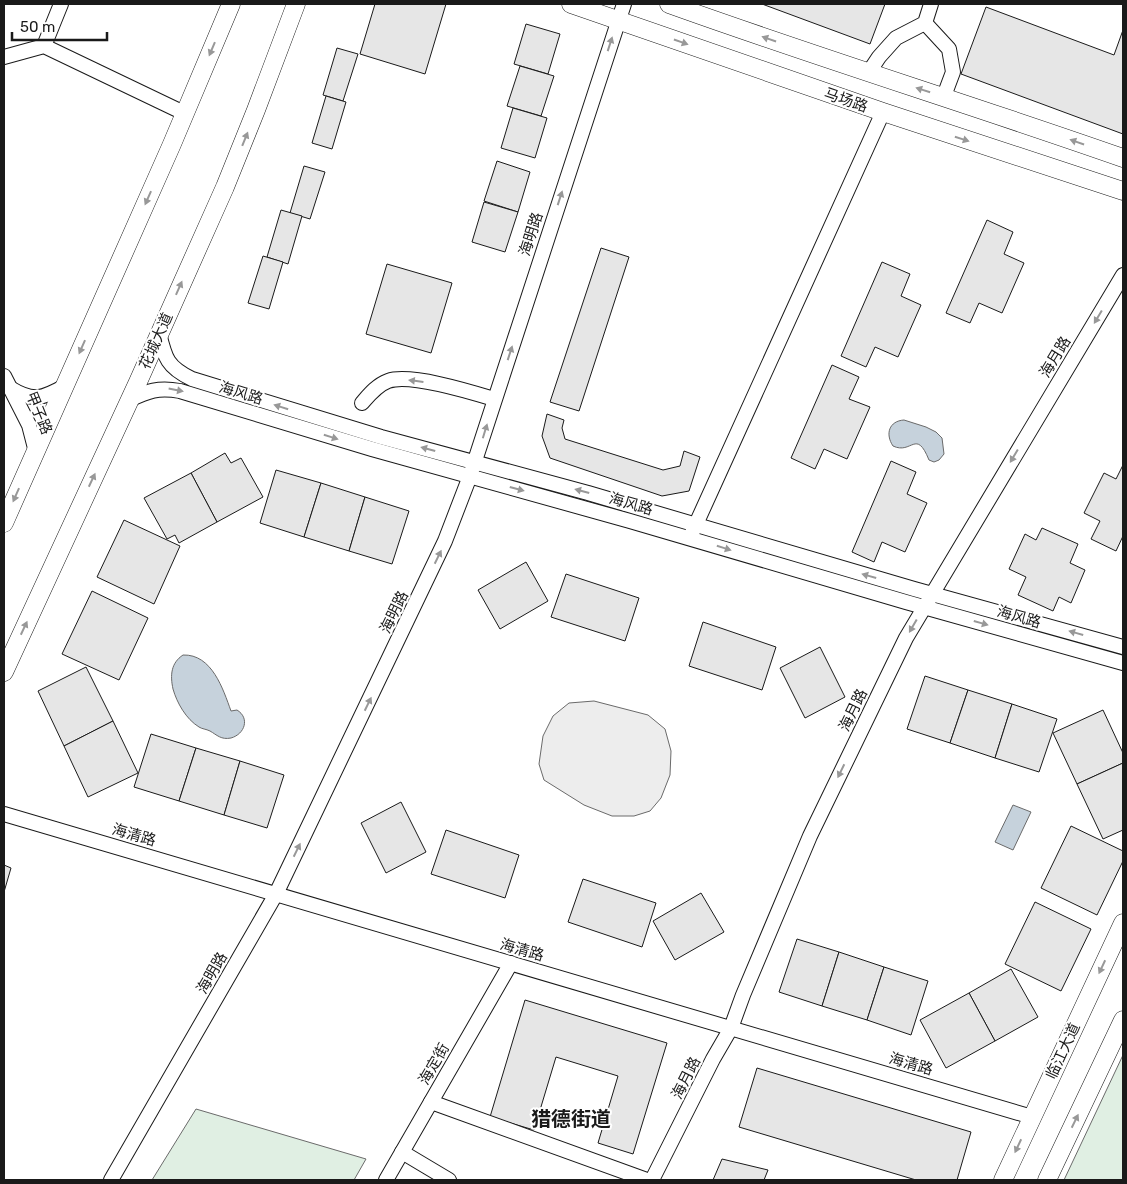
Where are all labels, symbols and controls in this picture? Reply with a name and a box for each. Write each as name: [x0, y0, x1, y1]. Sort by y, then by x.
scale bar: [12, 10, 108, 42]
text: 50 m: [20, 18, 55, 36]
one-way arrow: [761, 35, 776, 43]
one-way arrow: [607, 36, 615, 51]
one-way arrow: [673, 39, 688, 46]
one-way arrow: [208, 42, 216, 56]
street label: 马场路: [822, 84, 870, 116]
one-way arrow: [916, 85, 931, 93]
one-way arrow: [241, 131, 249, 146]
one-way arrow: [955, 135, 970, 143]
one-way arrow: [1069, 137, 1084, 145]
one-way arrow: [556, 190, 564, 205]
one-way arrow: [144, 191, 152, 205]
street label: 海明路: [515, 210, 547, 258]
one-way arrow: [176, 281, 184, 295]
street label: 花城大道: [136, 310, 176, 372]
one-way arrow: [1094, 310, 1103, 323]
street label: 海月路: [1036, 333, 1074, 381]
one-way arrow: [78, 340, 86, 354]
one-way arrow: [506, 345, 514, 360]
one-way arrow: [408, 377, 424, 385]
street label: 海风路: [217, 378, 265, 408]
one-way arrow: [168, 387, 184, 395]
street label: 甲子路: [22, 389, 56, 437]
one-way arrow: [273, 402, 288, 410]
one-way arrow: [481, 423, 489, 438]
one-way arrow: [324, 434, 339, 442]
one-way arrow: [420, 445, 435, 453]
one-way arrow: [1010, 449, 1019, 462]
one-way arrow: [89, 473, 97, 487]
one-way arrow: [510, 486, 525, 494]
one-way arrow: [574, 487, 589, 495]
one-way arrow: [12, 488, 20, 502]
street label: 海风路: [607, 489, 655, 519]
one-way arrow: [717, 545, 732, 553]
one-way arrow: [434, 550, 442, 564]
one-way arrow: [862, 571, 877, 579]
street label: 海明路: [376, 588, 412, 636]
street label: 海风路: [995, 602, 1043, 632]
one-way arrow: [909, 618, 917, 633]
one-way arrow: [973, 619, 988, 627]
one-way arrow: [21, 621, 29, 635]
one-way arrow: [1069, 629, 1084, 637]
street label: 海月路: [835, 686, 871, 734]
one-way arrow: [364, 697, 372, 711]
one-way arrow: [837, 764, 846, 779]
street label: 海清路: [110, 820, 158, 850]
one-way arrow: [293, 843, 301, 857]
street label: 海清路: [498, 935, 546, 965]
street label: 海明路: [193, 949, 231, 997]
one-way arrow: [1098, 960, 1106, 974]
street label: 临江大道: [1042, 1020, 1084, 1082]
street label: 海定街: [415, 1040, 453, 1088]
street label: 海清路: [887, 1049, 935, 1079]
street label: 海月路: [668, 1054, 704, 1102]
district label: 猎德街道: [531, 1107, 611, 1131]
one-way arrow: [1071, 1113, 1079, 1128]
one-way arrow: [1014, 1139, 1022, 1153]

